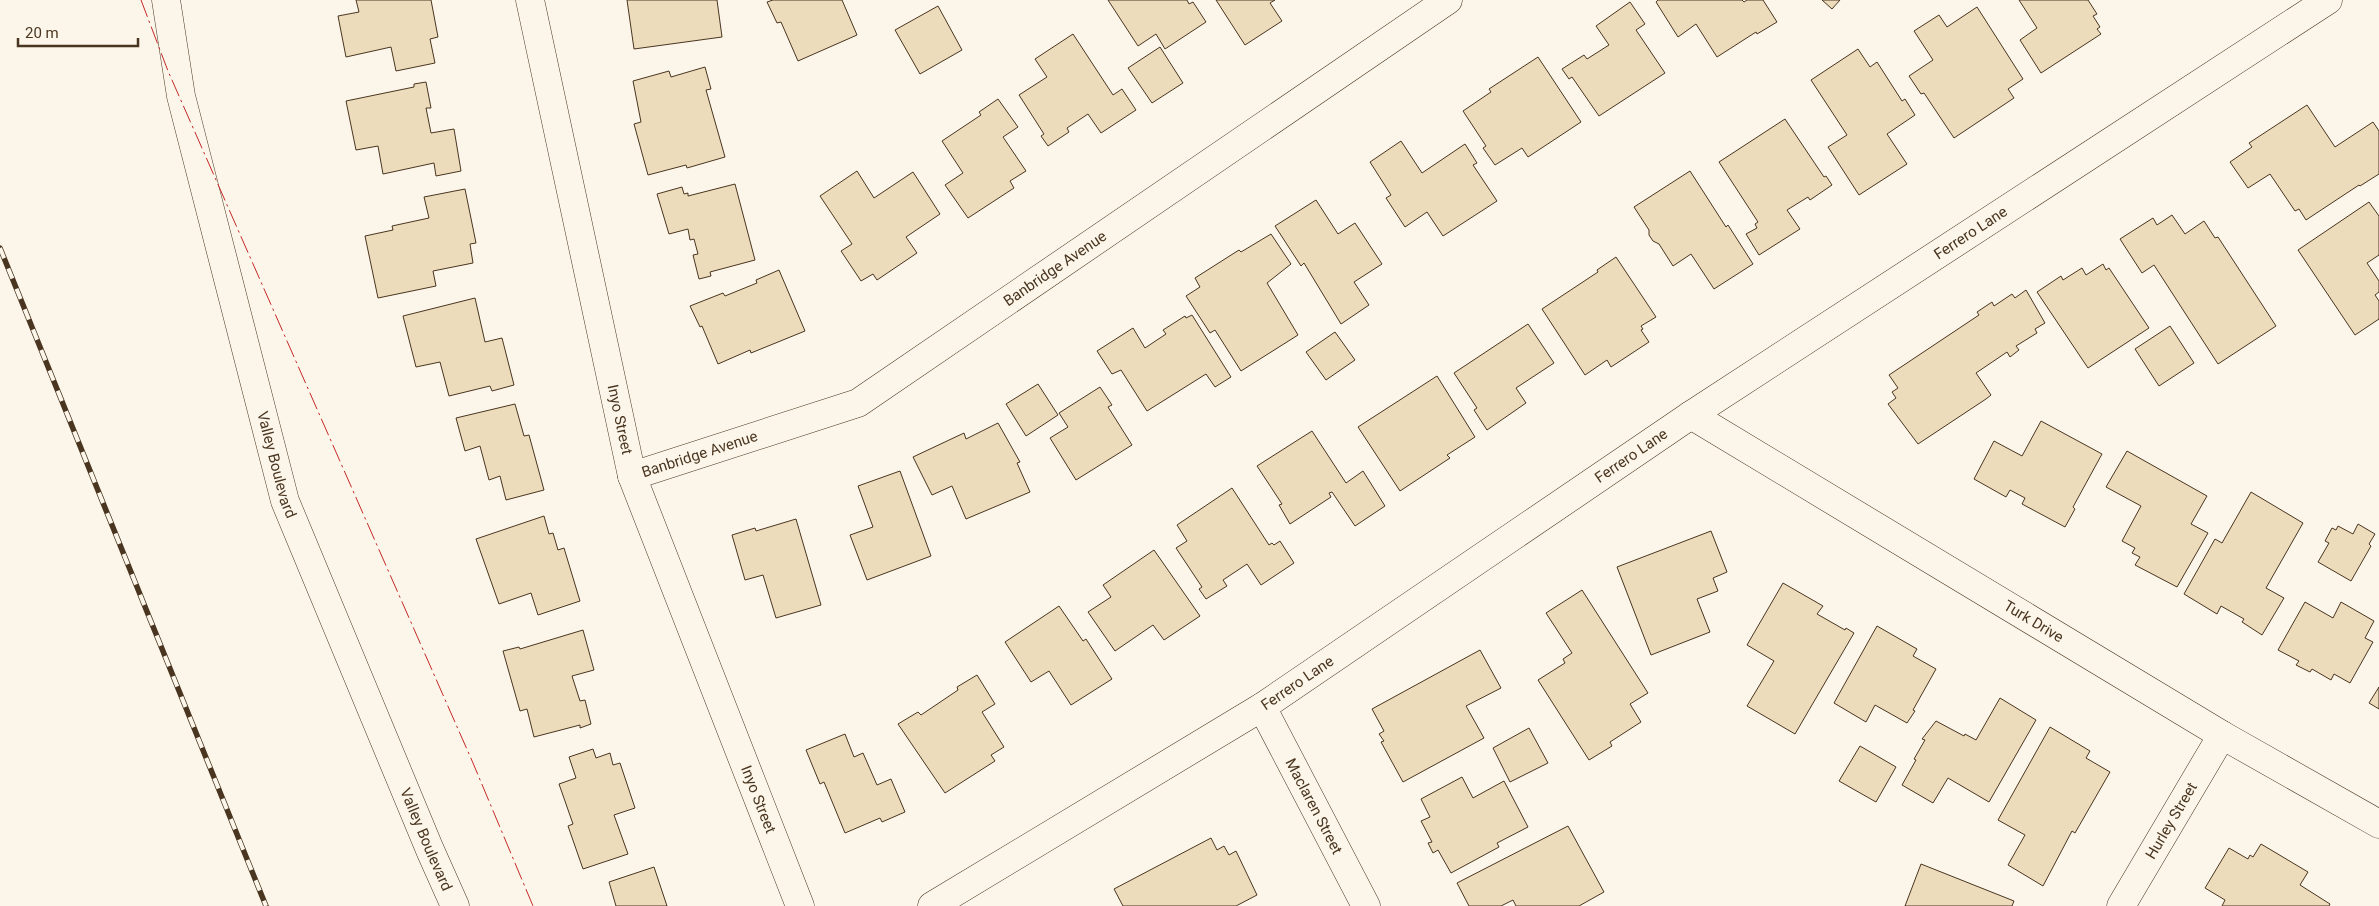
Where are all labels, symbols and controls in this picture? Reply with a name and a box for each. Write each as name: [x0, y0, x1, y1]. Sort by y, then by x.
scale bar: [18, 15, 138, 47]
text: 20 m: [25, 24, 59, 42]
street label: Ferrero Lane: [1931, 202, 2011, 263]
street label: Banbridge Avenue: [1000, 227, 1110, 310]
street label: Inyo Street: [604, 383, 636, 456]
street label: Valley Boulevard: [253, 409, 300, 521]
street label: Ferrero Lane: [1591, 425, 1671, 487]
street label: Banbridge Avenue: [639, 427, 760, 481]
street label: Turk Drive: [2000, 597, 2067, 646]
street label: Ferrero Lane: [1258, 652, 1337, 714]
street label: Maclaren Street: [1281, 755, 1346, 857]
street label: Inyo Street: [737, 763, 780, 836]
street label: Hurley Street: [2142, 779, 2201, 862]
street label: Valley Boulevard: [396, 785, 456, 894]

